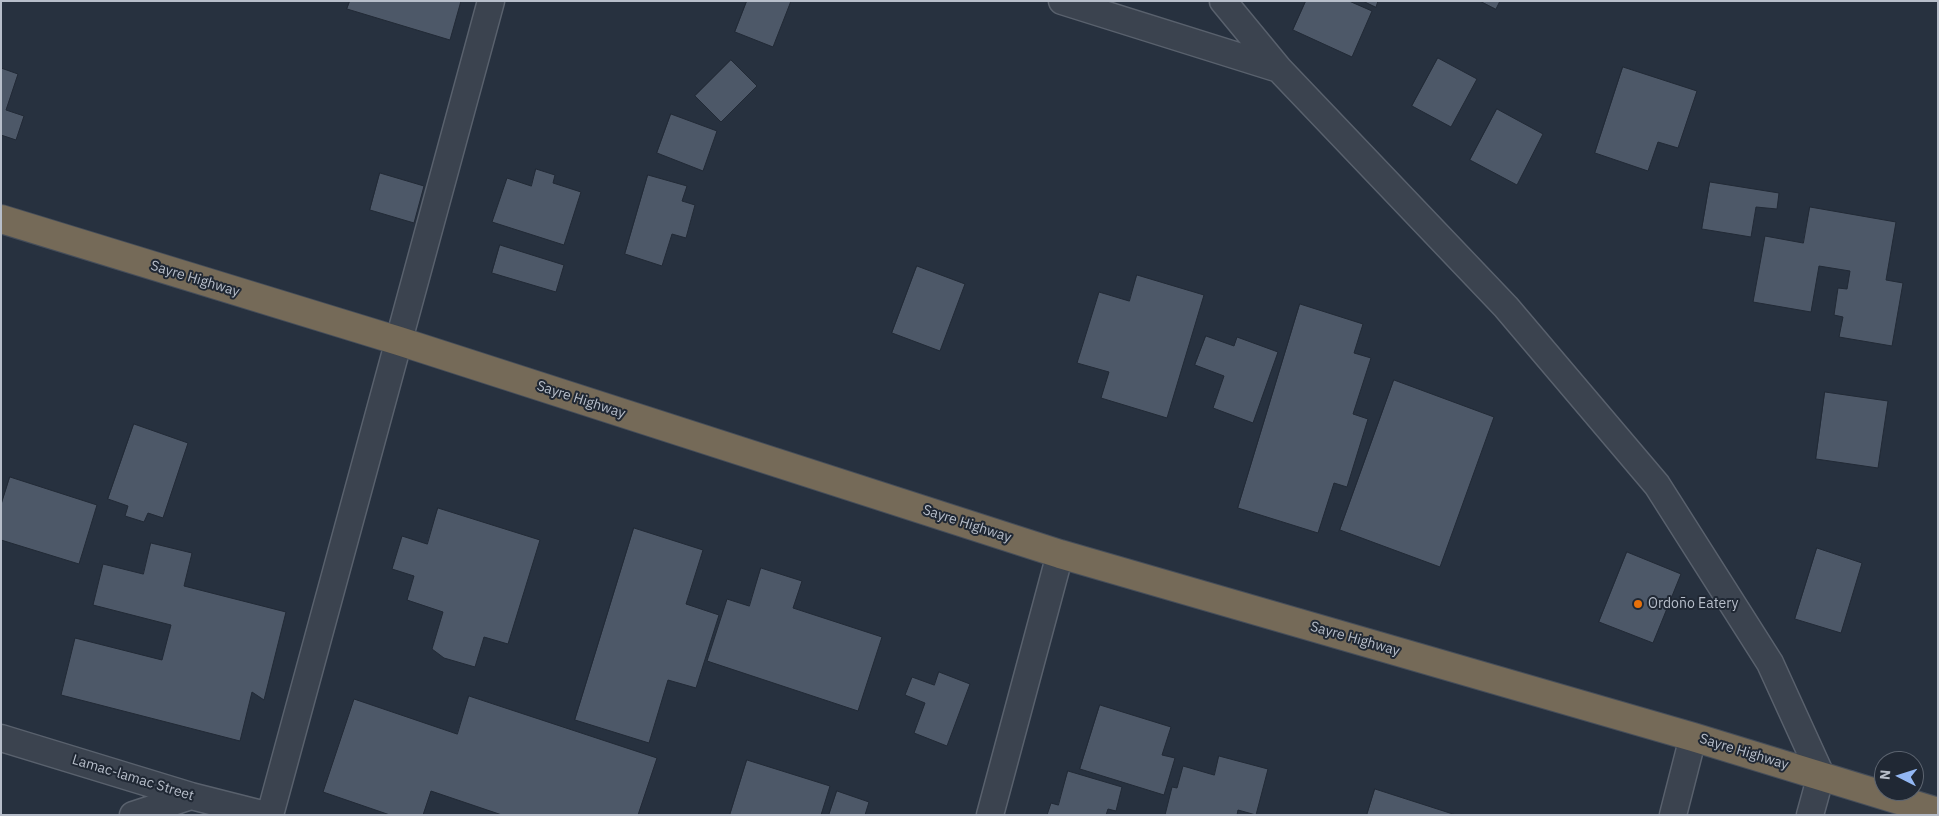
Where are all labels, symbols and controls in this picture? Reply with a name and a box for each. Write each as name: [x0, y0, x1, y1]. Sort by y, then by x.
street label: Sayre Highway: [148, 257, 242, 301]
street label: Sayre Highway: [535, 378, 627, 422]
street label: Sayre Highway: [921, 502, 1013, 546]
place label: Ordoño Eatery: [1648, 596, 1738, 612]
marker: Ordoño Eatery: [1632, 598, 1644, 610]
street label: Sayre Highway: [1308, 618, 1402, 660]
street label: Sayre Highway: [1697, 730, 1791, 774]
street label: Lamac-lamac Street: [70, 751, 196, 805]
north arrow: [1874, 751, 1924, 801]
text: N: [1876, 769, 1894, 781]

